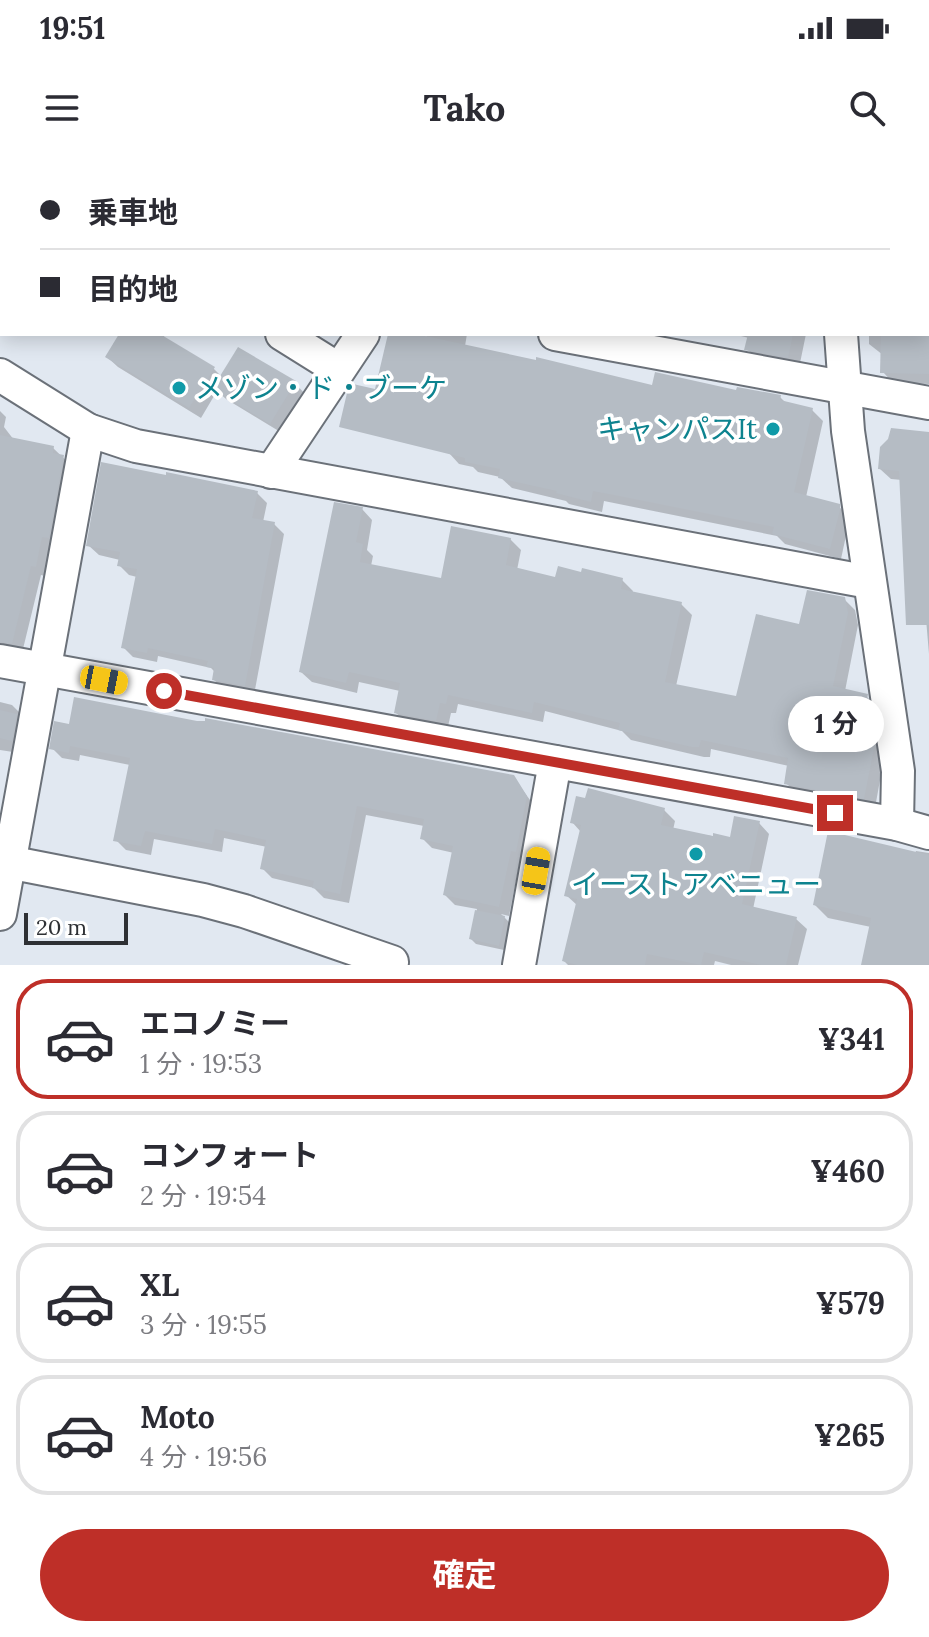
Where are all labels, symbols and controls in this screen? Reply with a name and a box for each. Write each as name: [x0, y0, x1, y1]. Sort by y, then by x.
text: 19:51: [40, 9, 105, 47]
text: Tako: [424, 85, 505, 131]
icon: menu: [40, 86, 84, 130]
icon: search: [845, 86, 889, 130]
text: 乗車地: [88, 193, 178, 231]
text: 目的地: [88, 270, 178, 308]
place label: メゾン・ド・ブーケ: [195, 370, 447, 406]
marker: メゾン・ド・ブーケ: [170, 379, 188, 397]
place label: キャンパスIt: [597, 411, 757, 447]
marker: キャンパスIt: [764, 420, 782, 438]
car: [78, 664, 130, 696]
route start: [146, 673, 182, 709]
callout: 1 分: [787, 697, 883, 753]
text: 1 分: [814, 707, 858, 740]
route end: [817, 795, 853, 831]
car: [520, 845, 552, 897]
marker: イーストアベニュー: [687, 845, 705, 863]
place label: イーストアベニュー: [571, 866, 821, 902]
scale bar: [24, 909, 128, 945]
text: 20 m: [36, 913, 87, 941]
icon: car: [44, 1003, 116, 1075]
text: エコノミー: [140, 1004, 290, 1042]
text: ¥341: [818, 1020, 885, 1058]
text: 1 分 · 19:53: [140, 1047, 262, 1080]
icon: car: [44, 1135, 116, 1207]
text: コンフォート: [140, 1136, 319, 1174]
text: ¥460: [811, 1152, 885, 1190]
text: 2 分 · 19:54: [140, 1179, 266, 1212]
text: XL: [140, 1266, 179, 1304]
icon: car: [44, 1267, 116, 1339]
text: ¥579: [816, 1284, 885, 1322]
text: 3 分 · 19:55: [140, 1308, 267, 1341]
text: Moto: [140, 1398, 215, 1436]
icon: car: [44, 1399, 116, 1471]
text: ¥265: [814, 1416, 885, 1454]
text: 4 分 · 19:56: [140, 1440, 267, 1473]
button: 確定: [40, 1529, 889, 1621]

